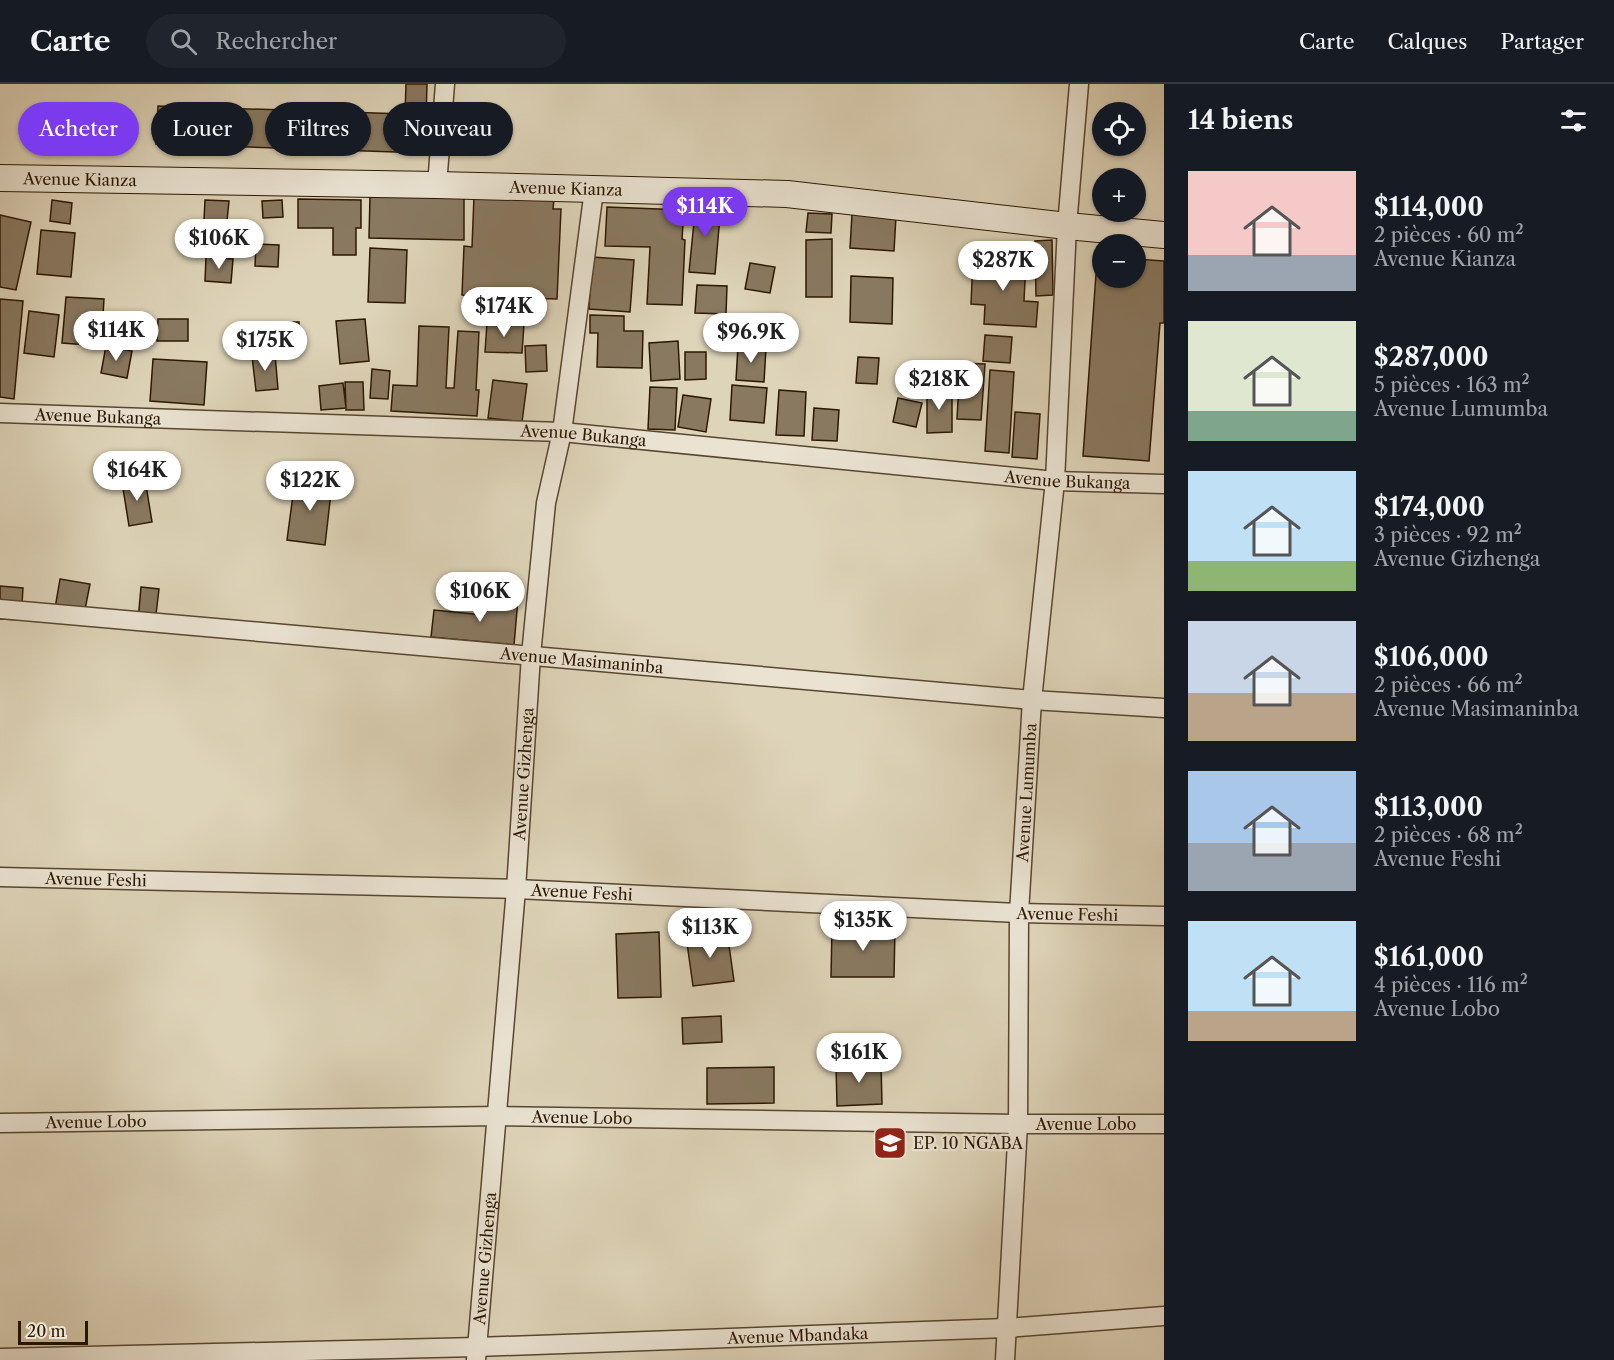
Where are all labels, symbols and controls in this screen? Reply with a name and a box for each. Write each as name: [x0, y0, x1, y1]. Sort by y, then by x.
search box: [146, 14, 566, 68]
text: Carte: [30, 24, 110, 58]
icon: search: [167, 25, 200, 58]
text: Rechercher: [215, 28, 337, 55]
text: Carte: [1299, 29, 1354, 54]
text: Calques: [1387, 29, 1467, 54]
text: Partager: [1500, 29, 1584, 54]
chip: Acheter: [18, 102, 139, 156]
chip: Louer: [151, 102, 253, 156]
chip: Filtres: [265, 102, 371, 156]
chip: Nouveau: [383, 102, 513, 156]
map controls: [1092, 102, 1146, 288]
button: locate: [1092, 102, 1146, 156]
text: 14 biens: [1188, 104, 1293, 136]
icon: filters: [1557, 104, 1590, 137]
street label: Avenue Kianza: [22, 168, 138, 190]
button: +: [1092, 168, 1146, 222]
street label: Avenue Kianza: [508, 177, 624, 200]
pin: $114K: [663, 187, 747, 238]
text: $114,000: [1374, 191, 1484, 223]
text: $114K: [677, 194, 734, 218]
icon: home: [1236, 195, 1308, 267]
pin: $106K: [177, 219, 261, 270]
text: 2 pièces · 60 m²: [1374, 223, 1524, 247]
text: $106K: [189, 226, 249, 250]
button: −: [1092, 234, 1146, 288]
pin: $287K: [961, 241, 1045, 292]
text: Avenue Kianza: [1374, 247, 1516, 271]
text: $287K: [972, 248, 1034, 272]
pin: $174K: [462, 287, 546, 338]
text: $174K: [475, 294, 533, 318]
pin: $114K: [74, 311, 158, 362]
pin: $96.9K: [702, 313, 800, 364]
text: $114K: [88, 318, 145, 342]
text: $96.9K: [717, 320, 785, 344]
pin: $175K: [223, 321, 307, 372]
text: $175K: [236, 328, 294, 352]
text: $287,000: [1374, 341, 1489, 373]
icon: home: [1236, 345, 1308, 417]
pin: $218K: [897, 360, 981, 411]
text: $218K: [909, 367, 969, 391]
text: 5 pièces · 163 m²: [1374, 373, 1530, 397]
text: Avenue Lumumba: [1374, 397, 1548, 421]
street label: Avenue Bukanga: [33, 404, 162, 428]
street label: Avenue Bukanga: [519, 421, 648, 450]
pin: $164K: [95, 451, 179, 502]
text: $164K: [107, 458, 167, 482]
pin: $122K: [268, 461, 352, 512]
street label: Avenue Bukanga: [1002, 466, 1131, 493]
text: $122K: [280, 468, 340, 492]
text: $174,000: [1374, 491, 1485, 523]
icon: home: [1236, 495, 1308, 567]
text: 3 pièces · 92 m²: [1374, 523, 1522, 547]
text: Avenue Gizhenga: [1374, 547, 1540, 571]
pin: $106K: [438, 572, 522, 623]
text: $106K: [450, 579, 510, 603]
text: $106,000: [1374, 641, 1489, 673]
street label: Avenue Masimaninba: [498, 643, 665, 678]
icon: home: [1236, 645, 1308, 717]
text: 2 pièces · 66 m²: [1374, 673, 1523, 697]
text: Avenue Masimaninba: [1374, 697, 1579, 721]
street label: Avenue Gizhenga: [509, 706, 538, 842]
street label: Avenue Lumumba: [1012, 722, 1041, 864]
text: $113,000: [1374, 791, 1483, 823]
icon: home: [1236, 795, 1308, 867]
text: 2 pièces · 68 m²: [1374, 823, 1523, 847]
text: Avenue Feshi: [1374, 847, 1501, 871]
street label: Avenue Feshi: [44, 868, 147, 890]
street label: Avenue Feshi: [529, 880, 633, 905]
pin: $135K: [821, 901, 905, 952]
street label: Avenue Feshi: [1015, 903, 1118, 925]
pin: $113K: [668, 908, 752, 959]
text: $135K: [834, 908, 892, 932]
text: $113K: [682, 915, 738, 939]
text: $161,000: [1374, 941, 1484, 973]
icon: home: [1236, 945, 1308, 1017]
text: 4 pièces · 116 m²: [1374, 973, 1528, 997]
text: Avenue Lobo: [1374, 997, 1500, 1021]
pin: $161K: [817, 1033, 901, 1084]
text: $161K: [830, 1040, 888, 1064]
street label: Avenue Lobo: [530, 1107, 633, 1128]
street label: Avenue Lobo: [44, 1111, 147, 1132]
street label: Avenue Lobo: [1034, 1114, 1137, 1134]
school or university icon: EP. 10 NGABA: [872, 1125, 908, 1161]
place label: EP. 10 NGABA: [913, 1133, 1024, 1153]
street label: Avenue Gizhenga: [469, 1191, 500, 1327]
scale bar: [18, 1318, 88, 1346]
text: 20 m: [27, 1321, 66, 1341]
street label: Avenue Mbandaka: [726, 1323, 869, 1348]

